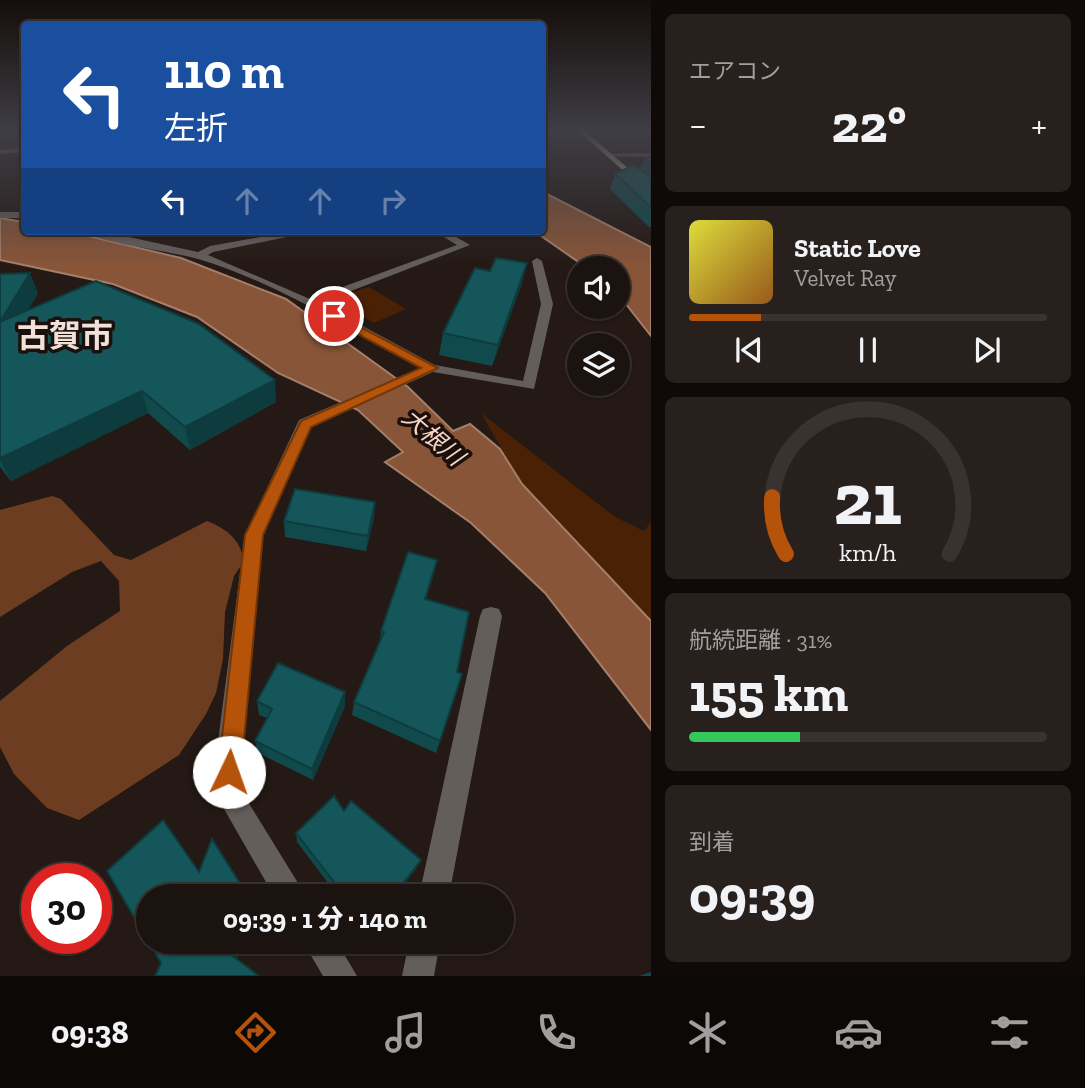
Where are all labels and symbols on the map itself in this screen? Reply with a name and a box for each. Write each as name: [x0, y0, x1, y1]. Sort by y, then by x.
pin: [304, 286, 364, 346]
district label: 古賀市: [17, 317, 113, 355]
water label: 大根川: [397, 402, 472, 473]
position arrow: [192, 735, 266, 809]
speed limit sign: 30: [21, 863, 112, 954]

